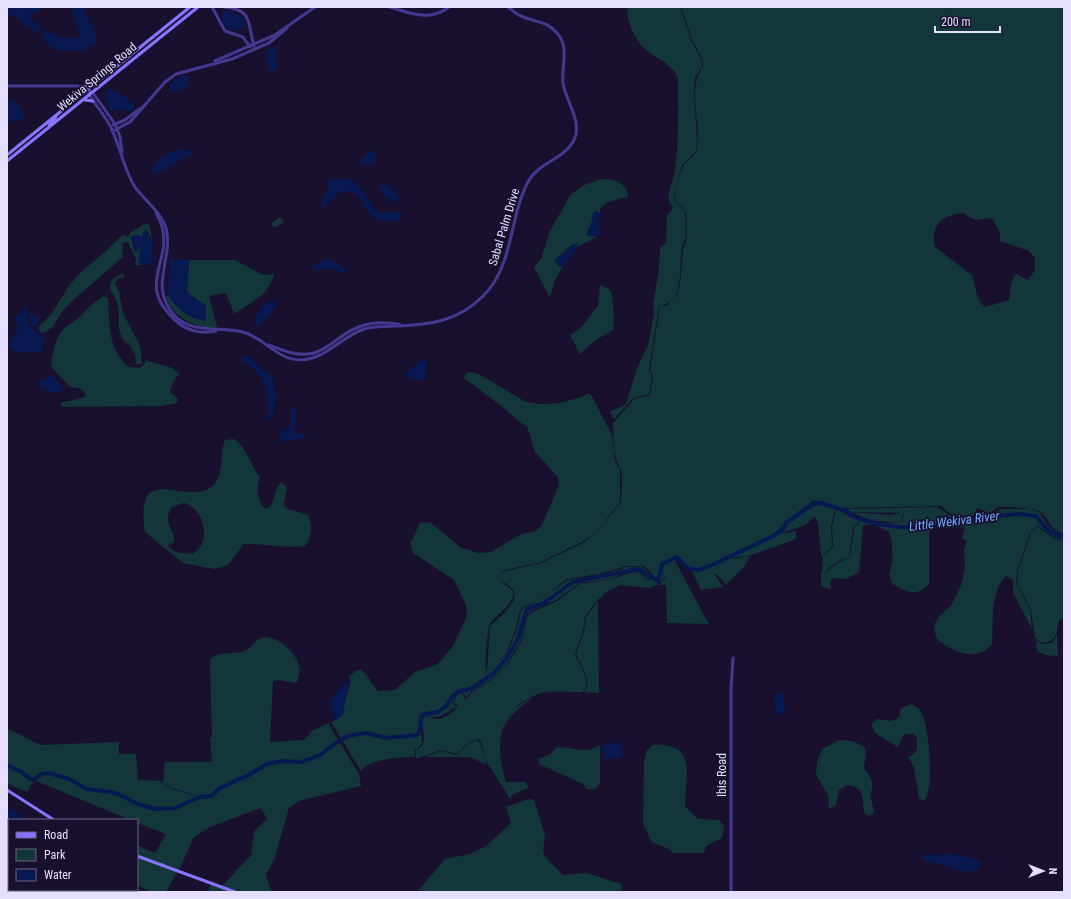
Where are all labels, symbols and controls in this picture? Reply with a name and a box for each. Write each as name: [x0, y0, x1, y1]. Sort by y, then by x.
scale bar: [935, 8, 1000, 34]
text: 200 m: [941, 15, 971, 29]
street label: Wekiva Springs Road: [55, 40, 139, 114]
street label: Sabal Palm Drive: [486, 186, 522, 267]
water label: Little Wekiva River: [908, 508, 1001, 534]
street label: Ibis Road: [715, 753, 729, 797]
legend: [8, 819, 138, 891]
text: Road: [44, 828, 68, 842]
text: Park: [44, 848, 66, 862]
north arrow: [1023, 851, 1063, 891]
text: Water: [44, 868, 72, 882]
text: N: [1046, 868, 1059, 875]

